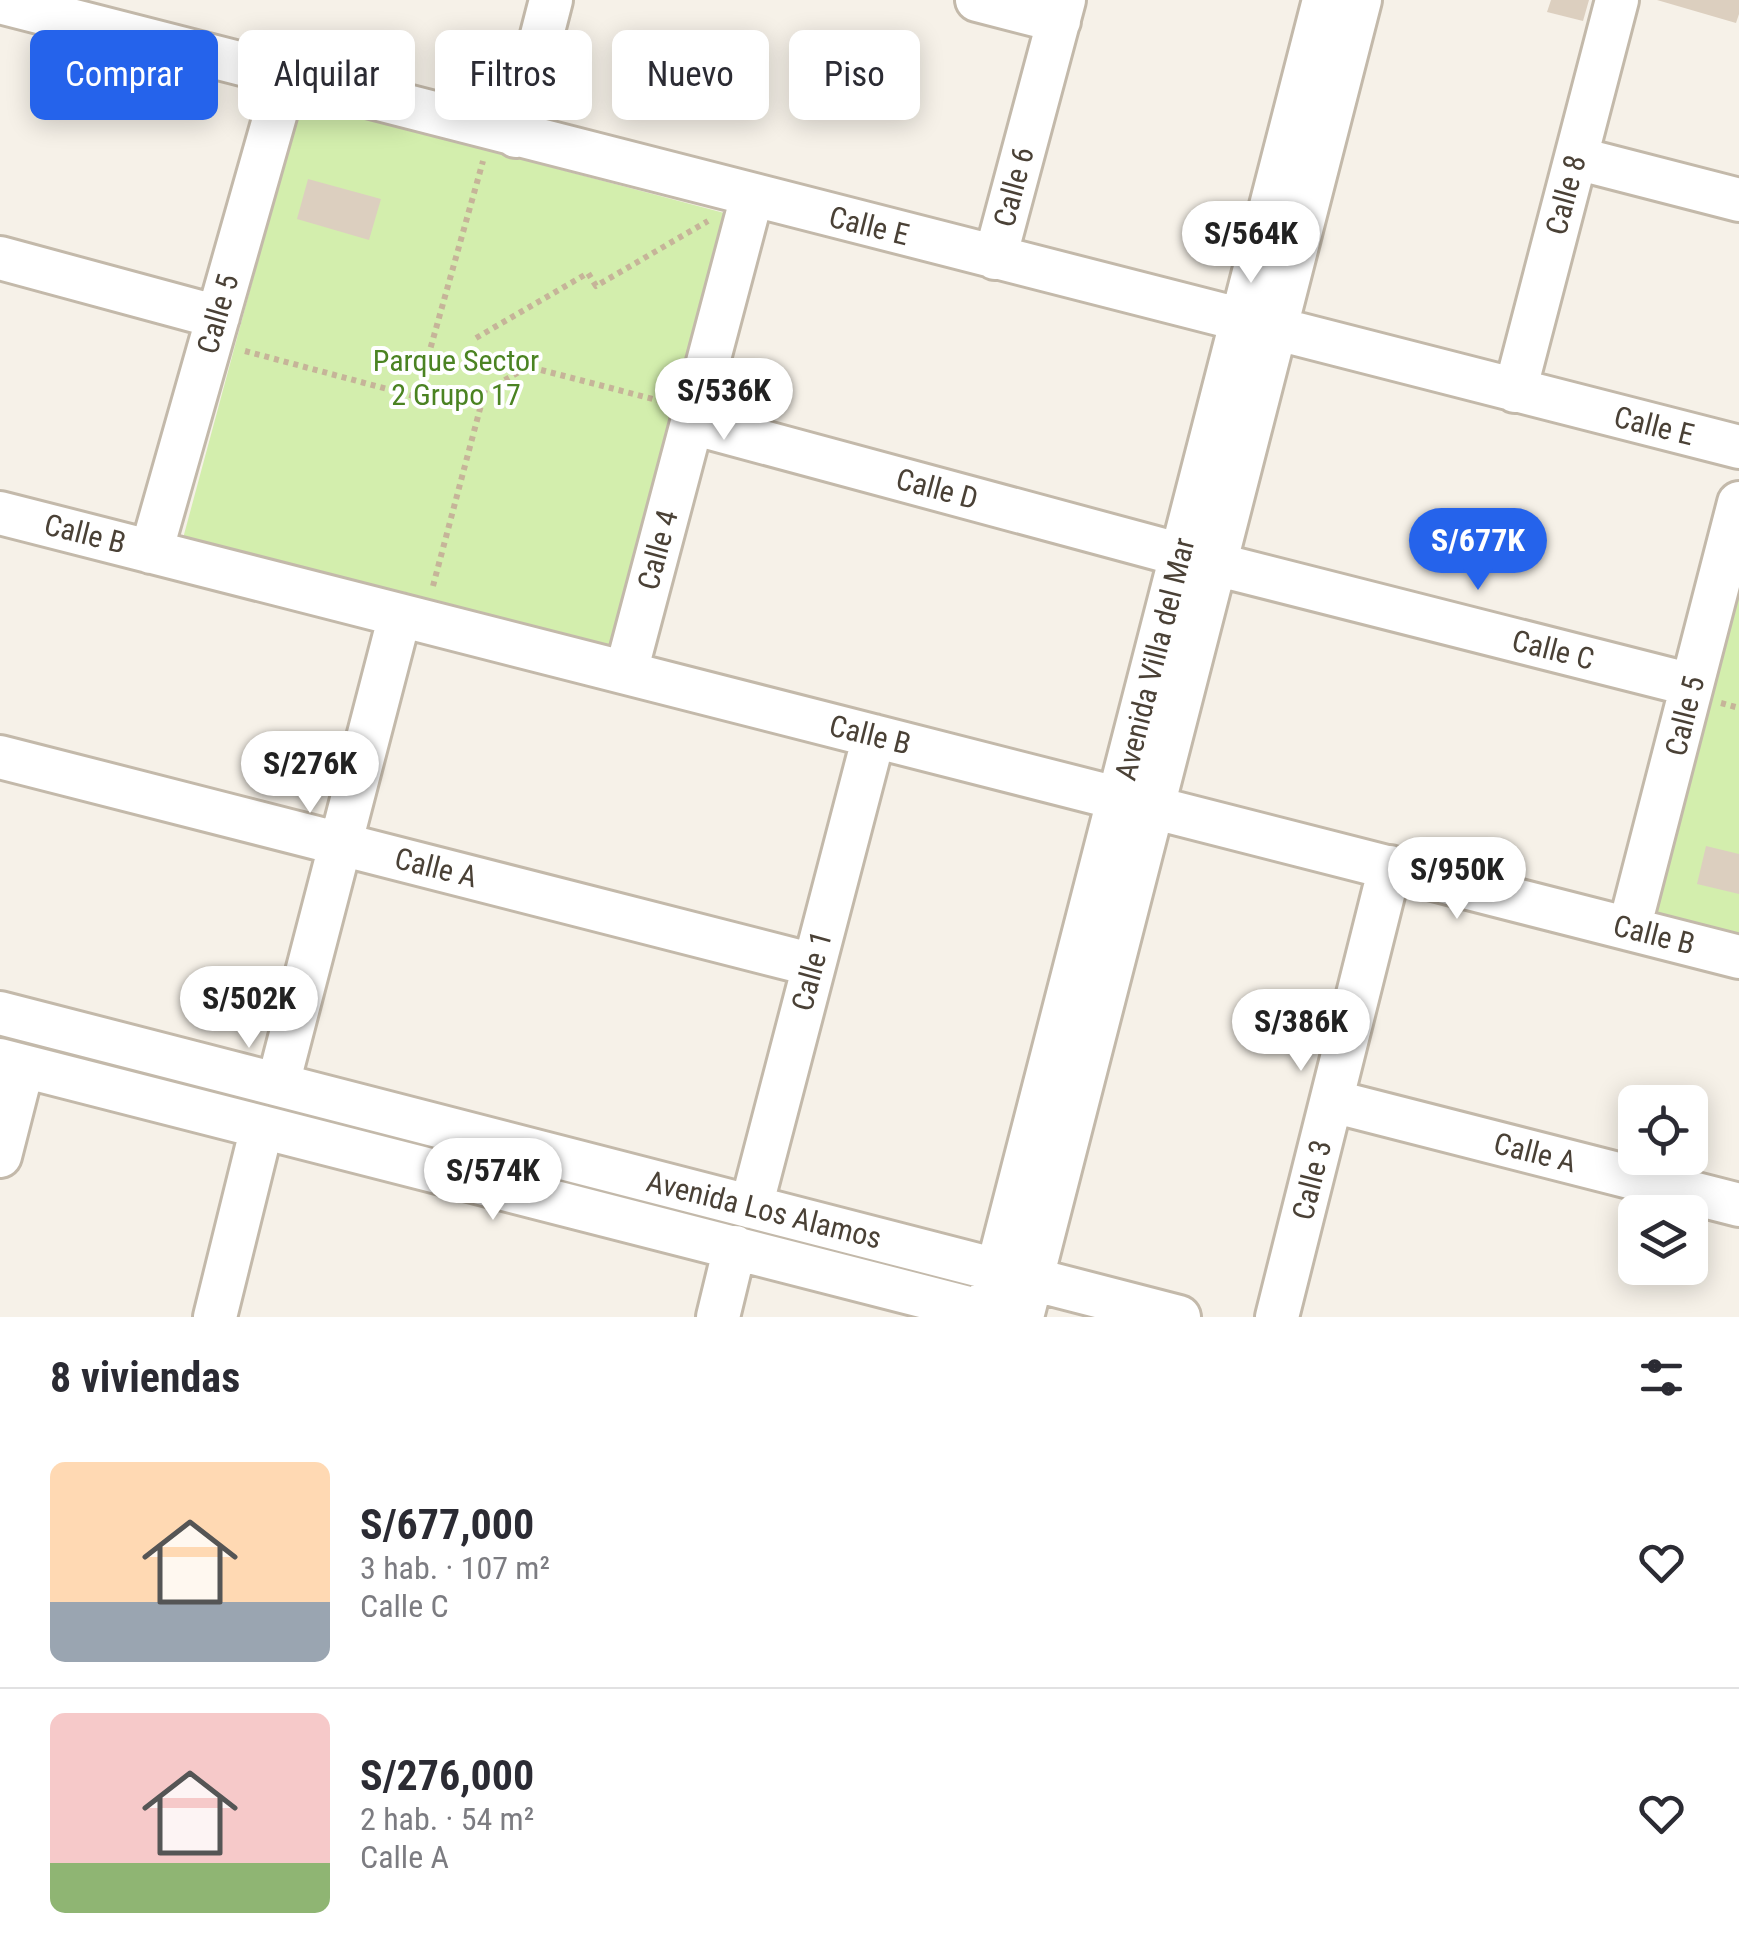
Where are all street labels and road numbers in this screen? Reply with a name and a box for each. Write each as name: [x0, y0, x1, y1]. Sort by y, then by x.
street label: Calle 6: [986, 143, 1041, 230]
street label: Calle 8: [1538, 151, 1593, 238]
street label: Calle E: [826, 199, 913, 252]
street label: Calle 5: [190, 270, 245, 358]
street label: Calle E: [1611, 399, 1698, 452]
street label: Calle D: [892, 461, 982, 516]
street label: Calle 4: [630, 506, 685, 593]
street label: Calle B: [41, 507, 129, 560]
street label: Avenida Villa del Mar: [1107, 534, 1202, 784]
street label: Calle C: [1509, 622, 1598, 677]
street label: Calle 5: [1658, 672, 1711, 759]
street label: Calle B: [826, 708, 914, 761]
street label: Calle A: [391, 840, 481, 895]
street label: Calle B: [1610, 908, 1698, 961]
street label: Calle 1: [784, 927, 839, 1014]
street label: Calle A: [1490, 1125, 1580, 1180]
street label: Calle 3: [1285, 1136, 1338, 1223]
street label: Avenida Los Alamos: [643, 1163, 885, 1256]

